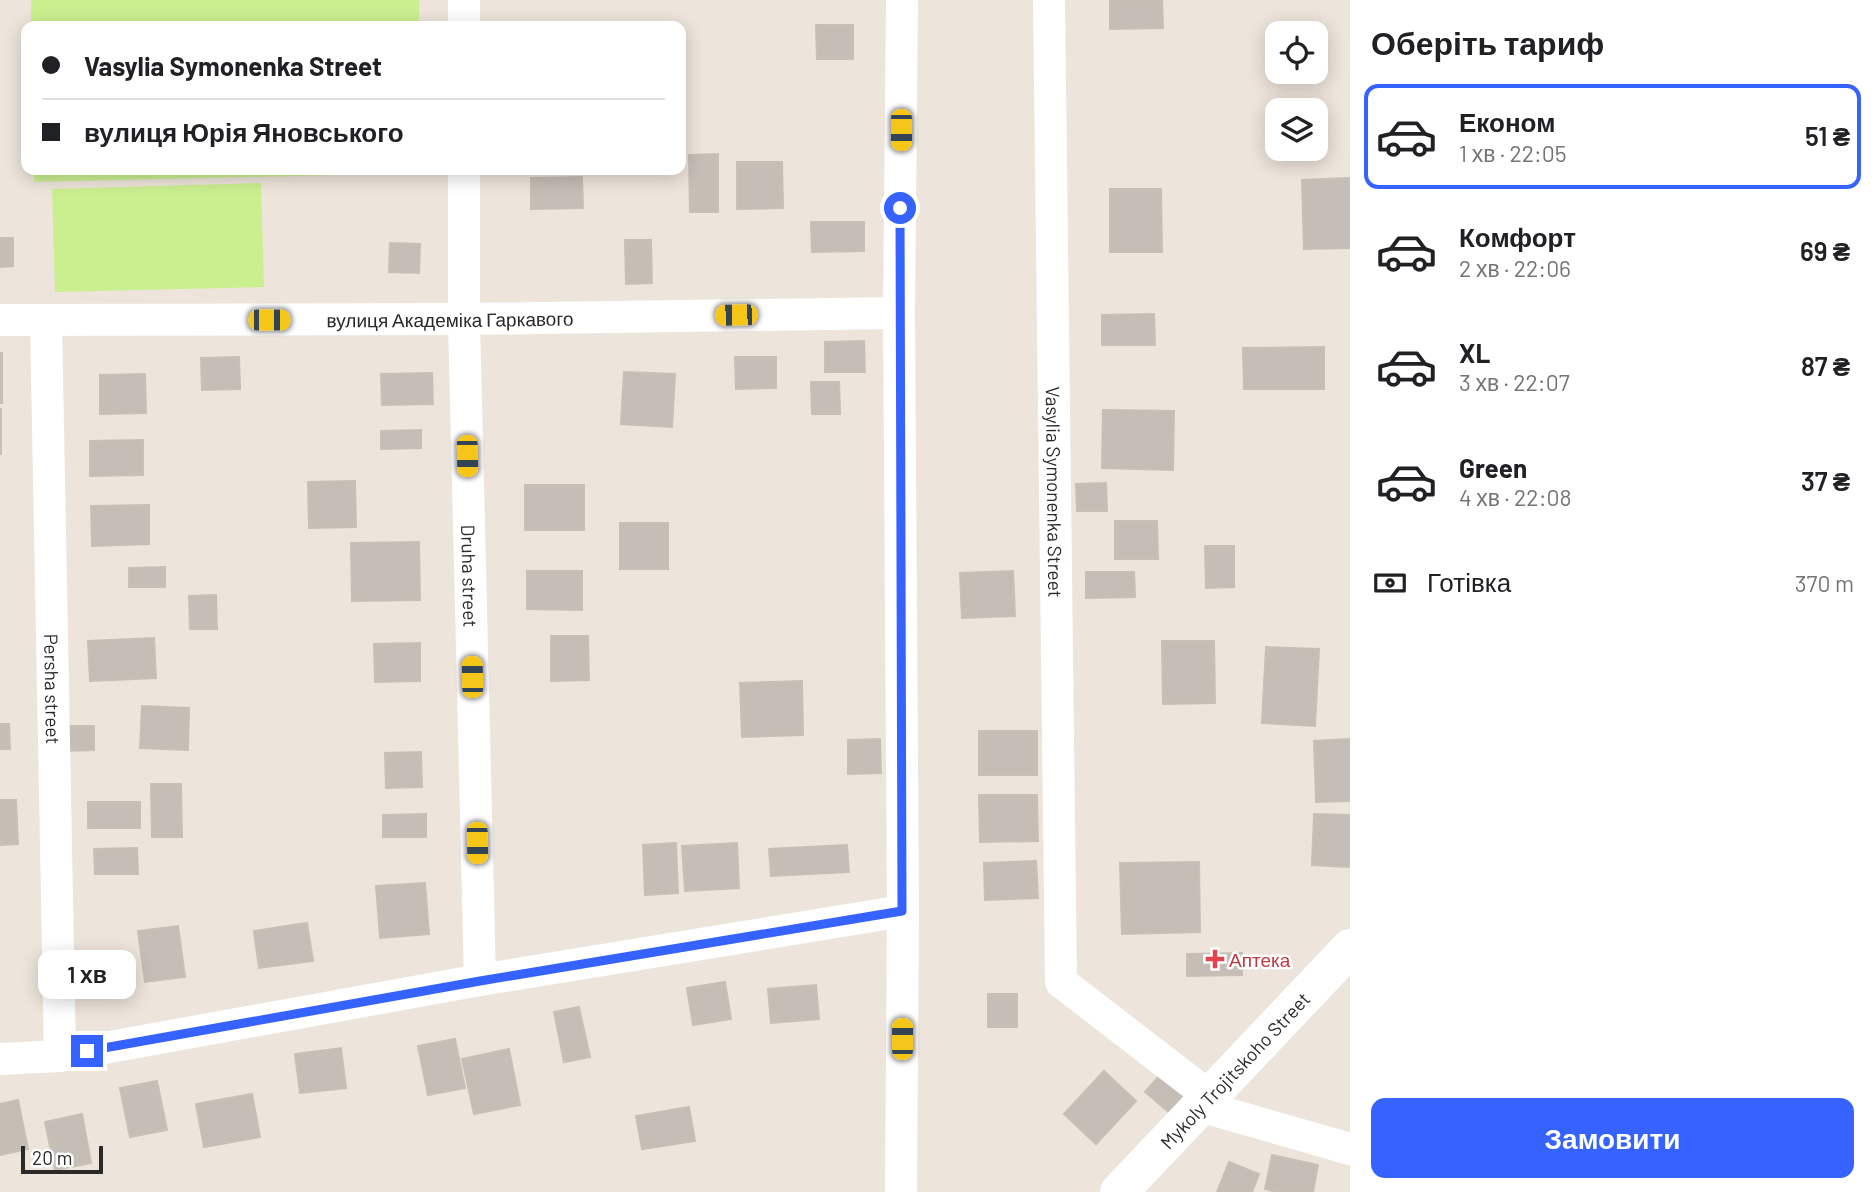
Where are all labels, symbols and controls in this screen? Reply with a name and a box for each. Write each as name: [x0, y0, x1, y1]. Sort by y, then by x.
map controls: [1265, 21, 1328, 161]
button: locate: [1265, 21, 1328, 84]
text: Оберіть тариф: [1371, 23, 1604, 61]
text: Vasylia Symonenka Street: [84, 50, 382, 81]
button: layers: [1265, 98, 1328, 161]
icon: car: [1375, 105, 1438, 168]
text: Економ: [1459, 106, 1555, 137]
car: [891, 109, 912, 151]
text: вулиця Юрія Яновського: [84, 116, 404, 147]
text: 51 ₴: [1805, 120, 1850, 151]
text: 1 хв · 22:05: [1459, 139, 1567, 167]
route start: [884, 192, 916, 224]
icon: car: [1375, 220, 1438, 283]
text: Комфорт: [1459, 221, 1576, 252]
text: 69 ₴: [1800, 235, 1850, 266]
text: 2 хв · 22:06: [1459, 254, 1571, 282]
car: [715, 304, 758, 326]
street label: вулиця Академіка Гаркавого: [327, 306, 574, 331]
car: [249, 310, 291, 331]
icon: car: [1375, 335, 1438, 398]
text: XL: [1459, 337, 1490, 368]
text: 87 ₴: [1801, 350, 1850, 381]
text: 3 хв · 22:07: [1459, 368, 1570, 396]
street label: Vasylia Symonenka Street: [1042, 386, 1068, 598]
car: [457, 435, 478, 477]
icon: car: [1375, 450, 1438, 513]
text: Green: [1459, 452, 1527, 483]
text: 37 ₴: [1801, 465, 1850, 496]
text: 4 хв · 22:08: [1459, 483, 1571, 511]
street label: Druha street: [457, 524, 483, 627]
icon: cash: [1371, 564, 1409, 602]
text: Готівка: [1427, 566, 1511, 597]
text: 370 m: [1795, 569, 1854, 597]
street label: Persha street: [40, 633, 66, 745]
car: [462, 656, 483, 698]
car: [467, 822, 488, 864]
place label: Аптека: [1229, 948, 1291, 971]
callout: 1 хв: [38, 950, 136, 998]
marker: Аптека: [1207, 951, 1223, 967]
text: 1 хв: [67, 960, 107, 988]
street label: Mykoly Trojitskoho Street: [1155, 987, 1314, 1153]
car: [892, 1018, 913, 1060]
route end: [71, 1035, 103, 1067]
button: Замовити: [1371, 1098, 1854, 1178]
scale bar: [21, 1143, 103, 1175]
text: 20 m: [32, 1146, 72, 1169]

